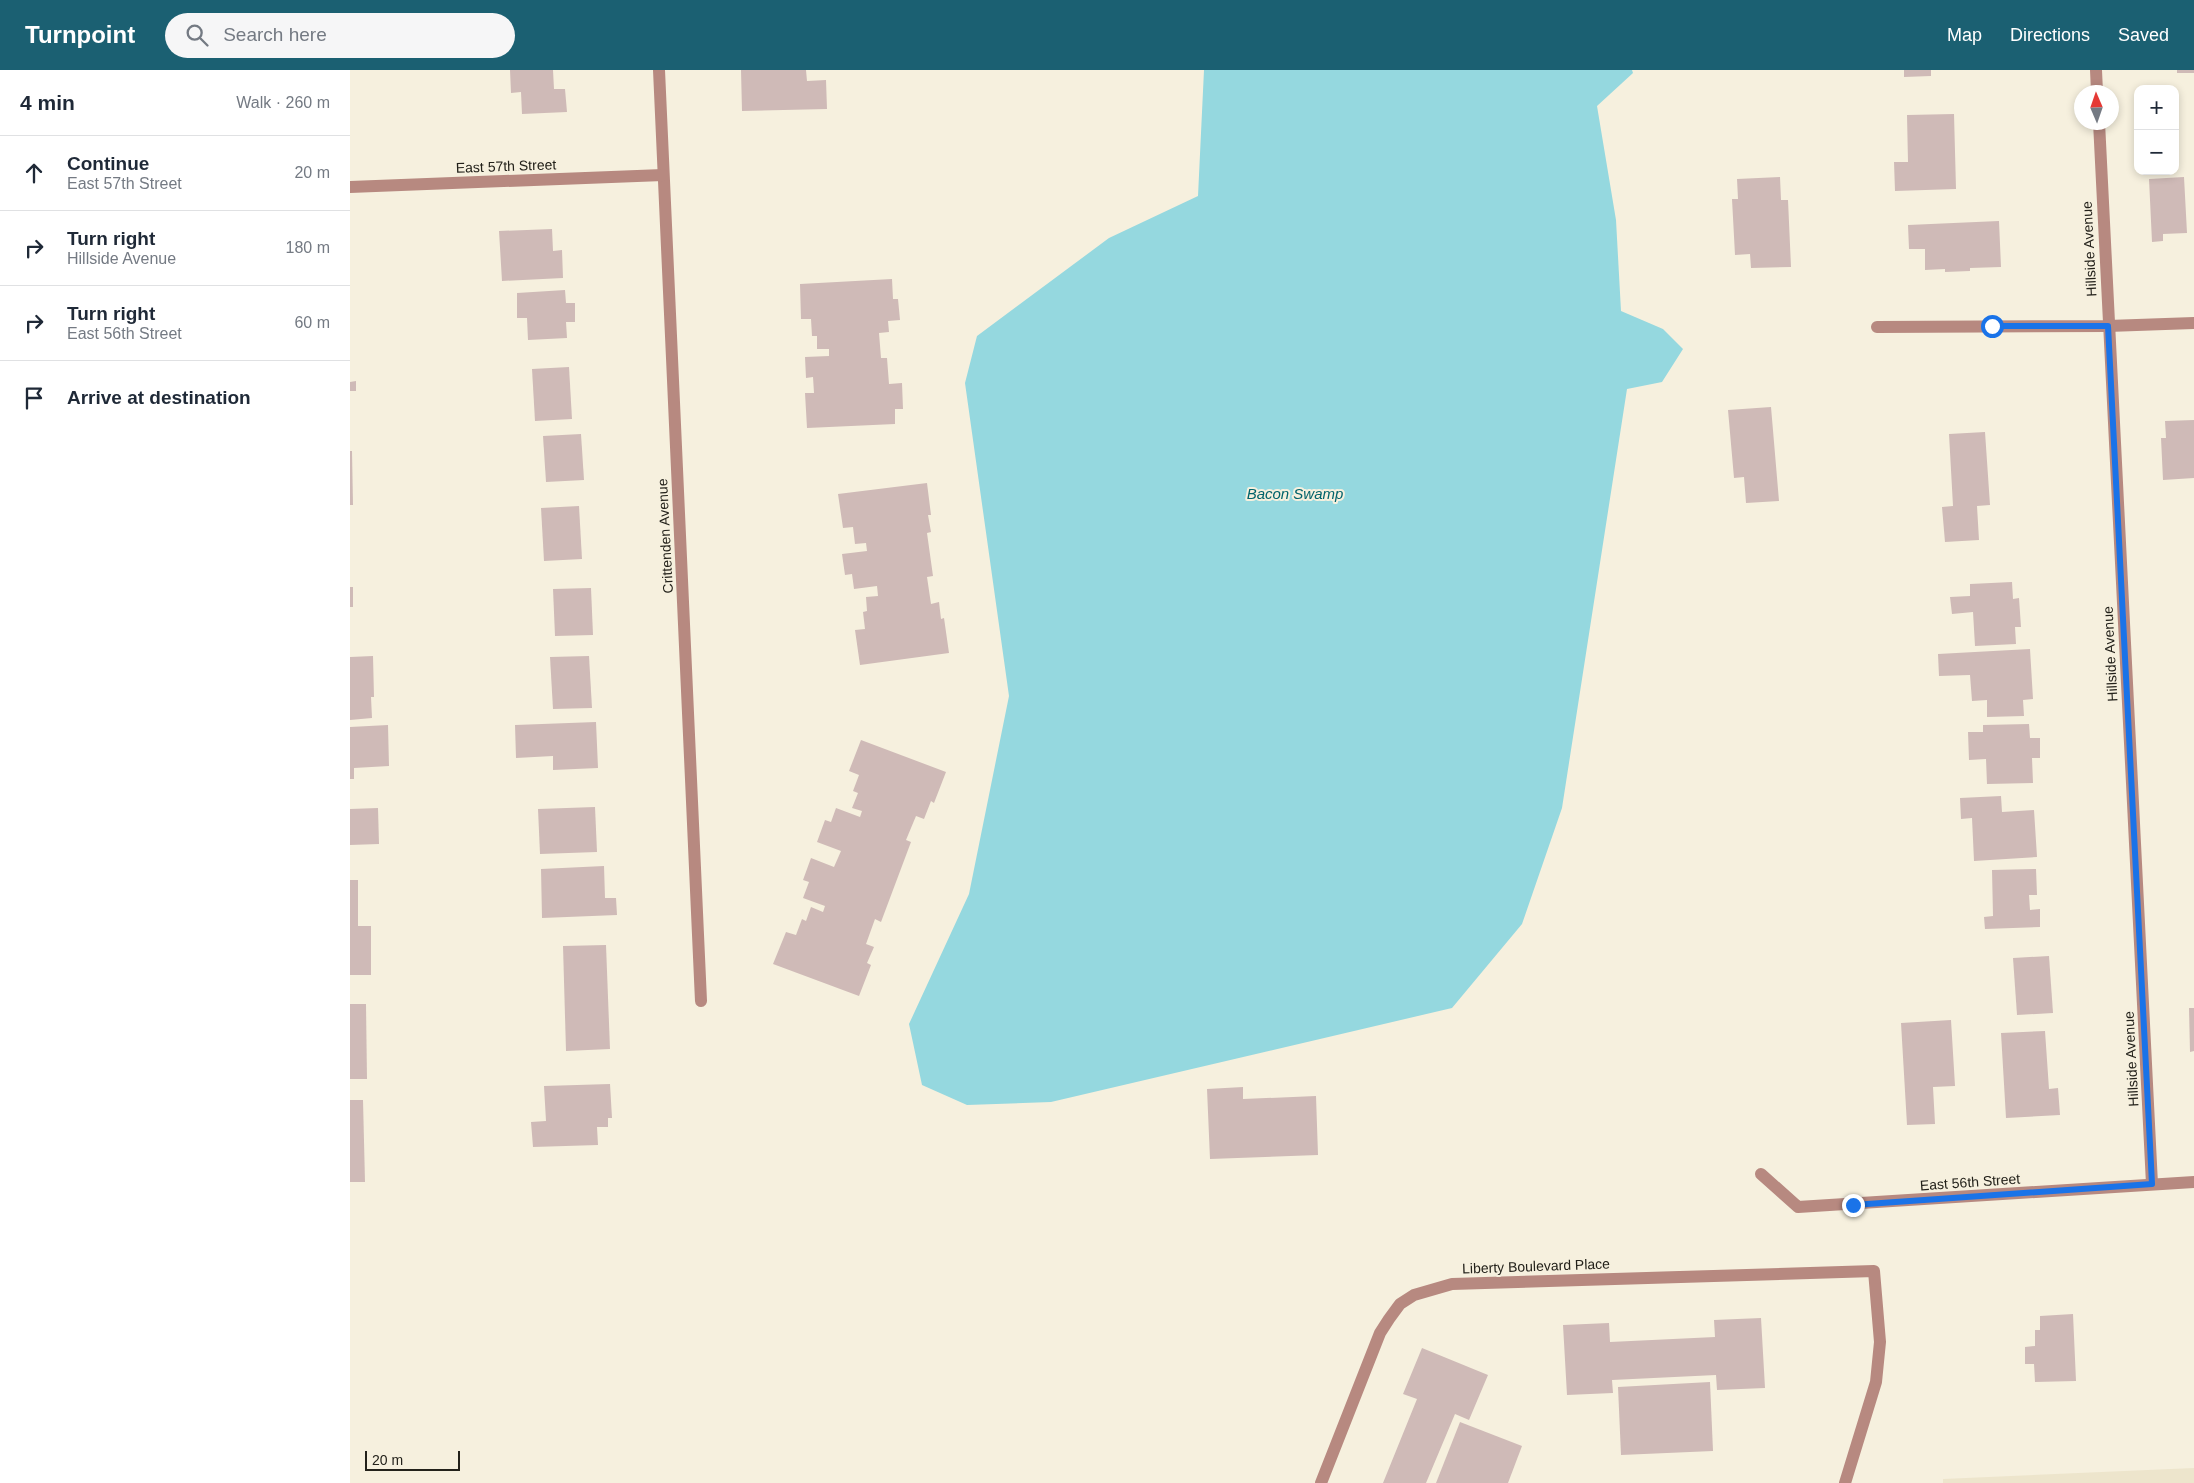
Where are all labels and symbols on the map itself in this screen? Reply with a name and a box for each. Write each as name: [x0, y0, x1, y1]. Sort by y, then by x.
north arrow: [2074, 85, 2119, 130]
street label: East 57th Street: [456, 156, 557, 176]
street label: Hillside Avenue: [2079, 201, 2099, 297]
route start: [1981, 315, 2004, 338]
street label: Crittenden Avenue: [654, 478, 676, 594]
water label: Bacon Swamp: [1247, 485, 1343, 502]
street label: Hillside Avenue: [2100, 606, 2120, 702]
street label: Hillside Avenue: [2121, 1011, 2141, 1107]
street label: East 56th Street: [1919, 1171, 2021, 1193]
route end: [1842, 1194, 1865, 1217]
street label: Liberty Boulevard Place: [1462, 1255, 1610, 1277]
scale bar: [365, 1448, 460, 1471]

